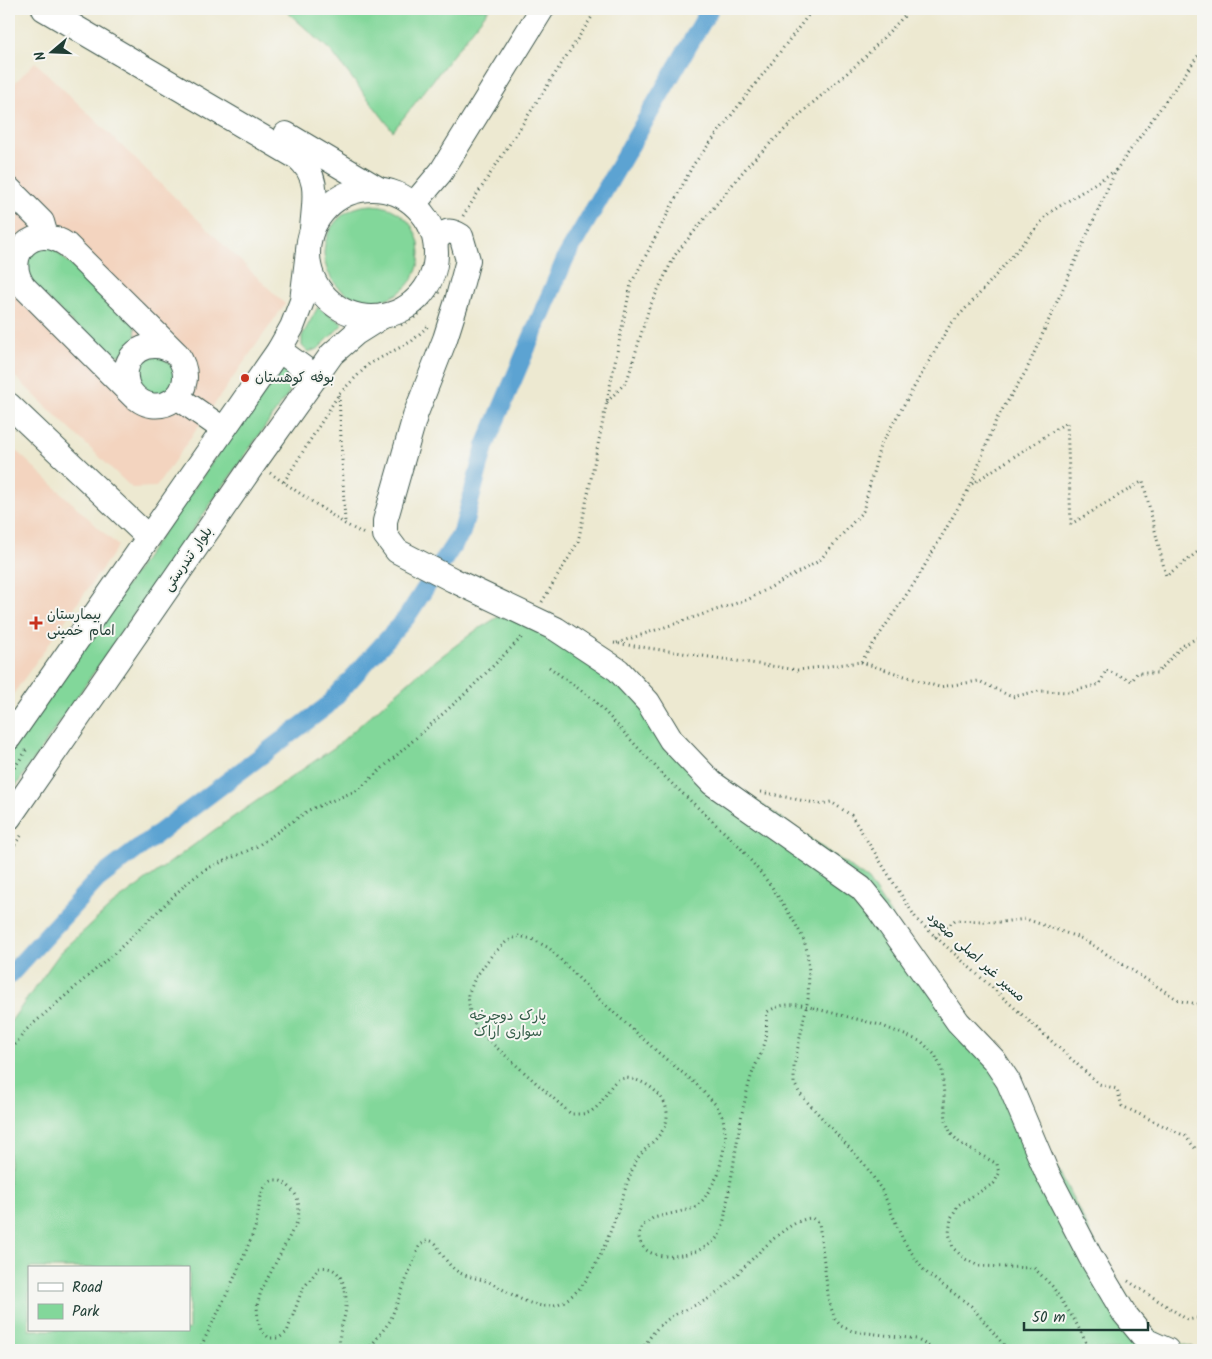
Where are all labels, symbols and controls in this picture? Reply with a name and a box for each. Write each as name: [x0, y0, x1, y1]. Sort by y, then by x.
north arrow: [28, 28, 78, 78]
text: N: [29, 48, 52, 64]
place label: بوفه کوهستان: [255, 367, 334, 389]
marker: بوفه کوهستان: [239, 372, 251, 384]
street label: بلوار تندرستی: [158, 522, 218, 596]
place label: بیمارستان امام خمینی: [47, 604, 115, 642]
marker: بیمارستان امام خمینی: [29, 616, 43, 630]
street label: مسیر غیر اصلی صعود: [922, 907, 1030, 1007]
park label: پارک دوچرخه سواری اراک: [470, 1005, 546, 1043]
legend: [28, 1266, 190, 1332]
text: Road: [72, 1276, 103, 1300]
scale bar: [1024, 1299, 1148, 1331]
text: Park: [72, 1300, 100, 1324]
text: 50 m: [1032, 1306, 1066, 1330]

